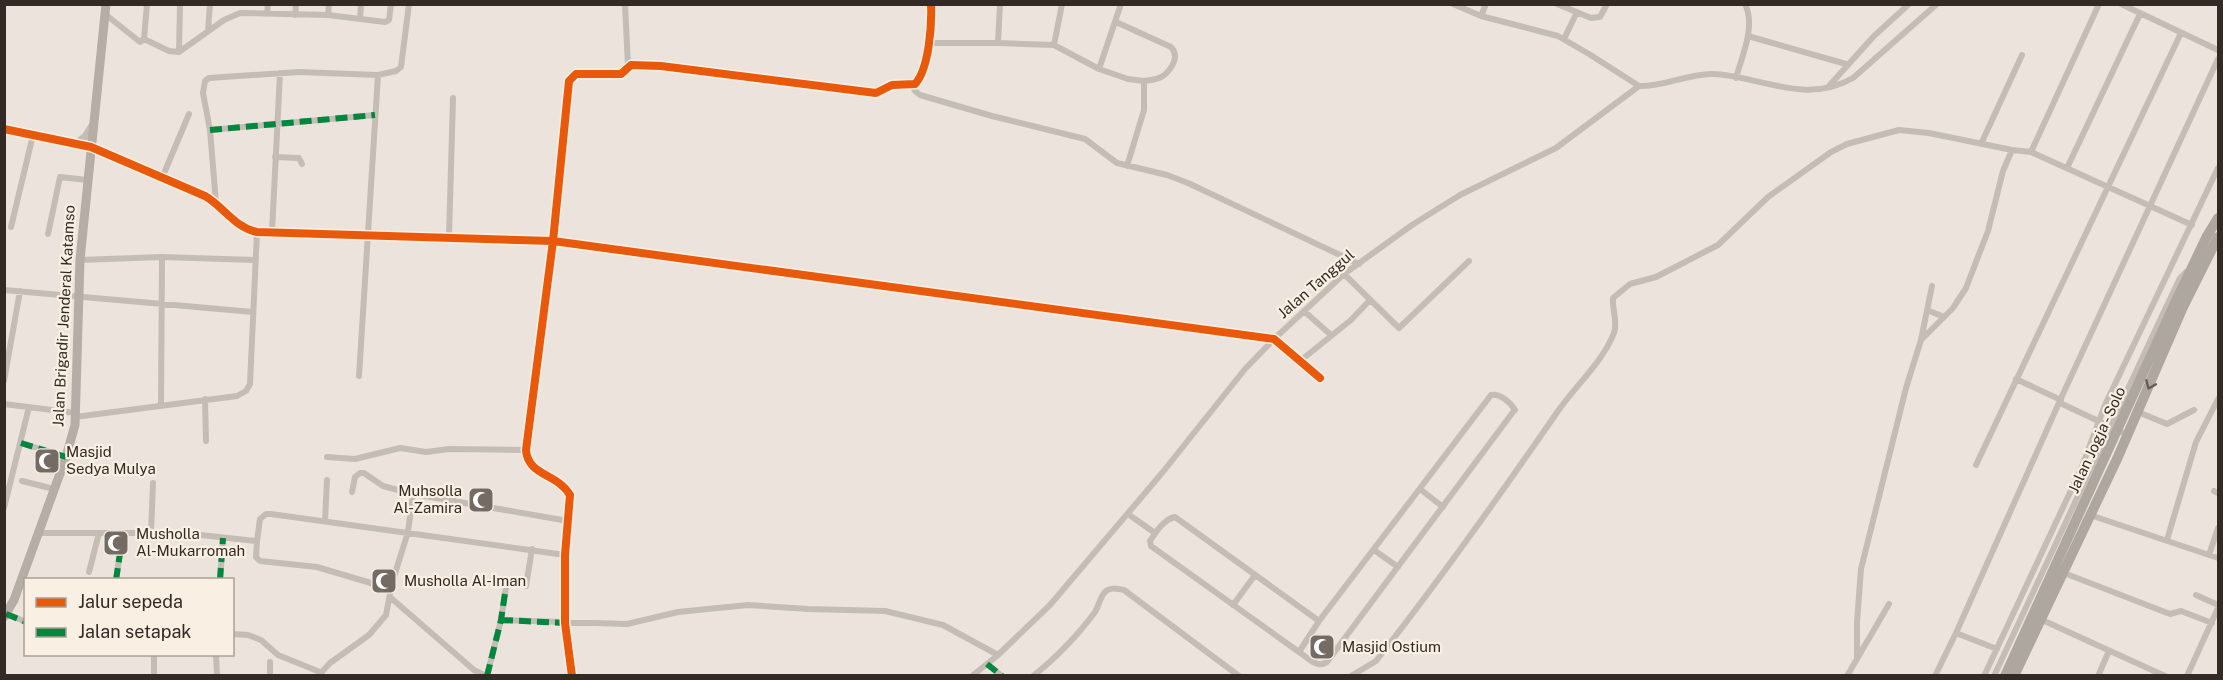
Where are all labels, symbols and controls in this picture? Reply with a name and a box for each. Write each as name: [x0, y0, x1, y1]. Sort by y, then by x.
street label: Jalan Brigadir Jenderal Katamso: [49, 205, 78, 427]
street label: Jalan Tanggul: [1274, 246, 1357, 321]
one-way arrow: [2145, 378, 2157, 389]
street label: Jalan Jogja - Solo: [2064, 384, 2129, 496]
place label: Masjid Sedya Mulya: [66, 443, 156, 477]
mosque icon: Masjid Sedya Mulya: [32, 446, 62, 476]
place label: Muhsolla Al-Zamira: [393, 482, 462, 516]
mosque icon: Muhsolla Al-Zamira: [466, 485, 496, 515]
place label: Musholla Al-Mukarromah: [136, 525, 245, 559]
mosque icon: Musholla Al-Mukarromah: [101, 528, 131, 558]
mosque icon: Musholla Al-Iman: [369, 566, 399, 596]
place label: Musholla Al-Iman: [404, 572, 526, 589]
legend: [24, 578, 234, 656]
text: Jalur sepeda: [78, 591, 183, 612]
text: Jalan setapak: [78, 621, 191, 642]
mosque icon: Masjid Ostium: [1307, 632, 1337, 662]
place label: Masjid Ostium: [1342, 638, 1441, 655]

